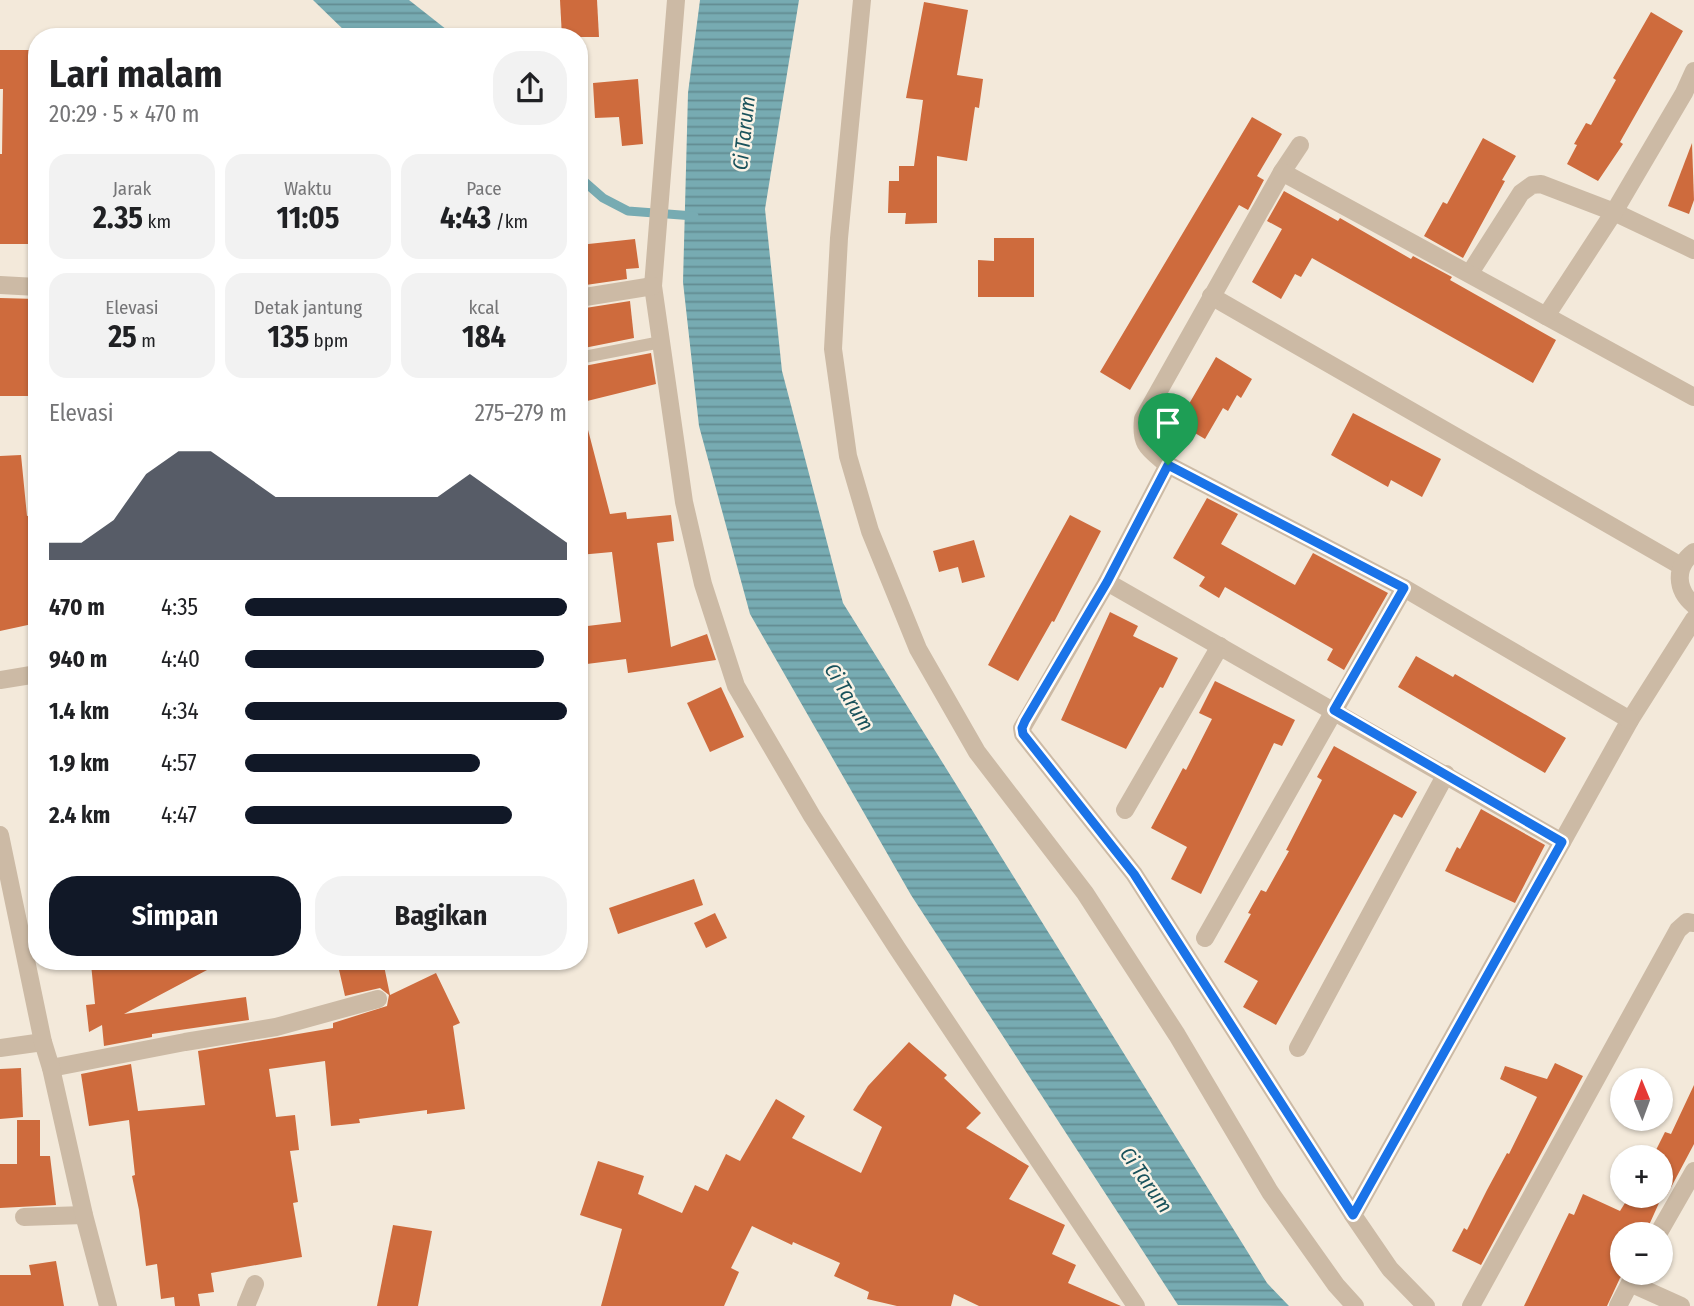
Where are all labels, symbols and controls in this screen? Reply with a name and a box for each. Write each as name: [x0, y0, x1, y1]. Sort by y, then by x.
text: Lari malam: [49, 51, 223, 97]
button: share: [493, 51, 567, 125]
water label: Ci Tarum: [727, 95, 761, 171]
text: 20:29 · 5 × 470 m: [49, 100, 199, 128]
text: Jarak: [113, 177, 151, 200]
text: Waktu: [284, 177, 332, 200]
text: Pace: [466, 177, 502, 200]
text: 2.35: [93, 200, 143, 236]
text: 11:05: [277, 200, 339, 236]
text: 4:43: [440, 200, 491, 236]
text: km: [143, 210, 171, 233]
text: /km: [491, 210, 528, 233]
text: Elevasi: [105, 296, 159, 319]
text: Detak jantung: [254, 296, 362, 319]
text: kcal: [469, 296, 499, 319]
text: 25: [108, 319, 137, 355]
text: 135: [268, 319, 309, 355]
text: 184: [462, 319, 506, 355]
text: m: [137, 329, 156, 352]
text: bpm: [309, 329, 348, 352]
pin: [1138, 393, 1198, 465]
text: Elevasi: [49, 399, 114, 427]
text: 275–279 m: [475, 399, 567, 427]
icon: arrive: [1149, 404, 1187, 442]
text: 470 m: [49, 593, 105, 621]
text: 4:35: [161, 593, 198, 621]
text: 940 m: [49, 645, 107, 673]
text: 4:40: [161, 645, 200, 673]
water label: Ci Tarum: [819, 658, 879, 736]
text: 1.4 km: [49, 697, 109, 725]
text: 4:34: [161, 697, 199, 725]
text: 1.9 km: [49, 749, 109, 777]
text: 4:57: [161, 749, 197, 777]
text: 2.4 km: [49, 801, 110, 829]
text: 4:47: [161, 801, 197, 829]
button: Simpan: [49, 876, 301, 956]
button: Bagikan: [315, 876, 567, 956]
north arrow: [1610, 1068, 1673, 1130]
map controls: [1610, 1068, 1673, 1285]
water label: Ci Tarum: [1114, 1142, 1178, 1218]
button: +: [1610, 1145, 1673, 1208]
button: −: [1610, 1222, 1673, 1285]

